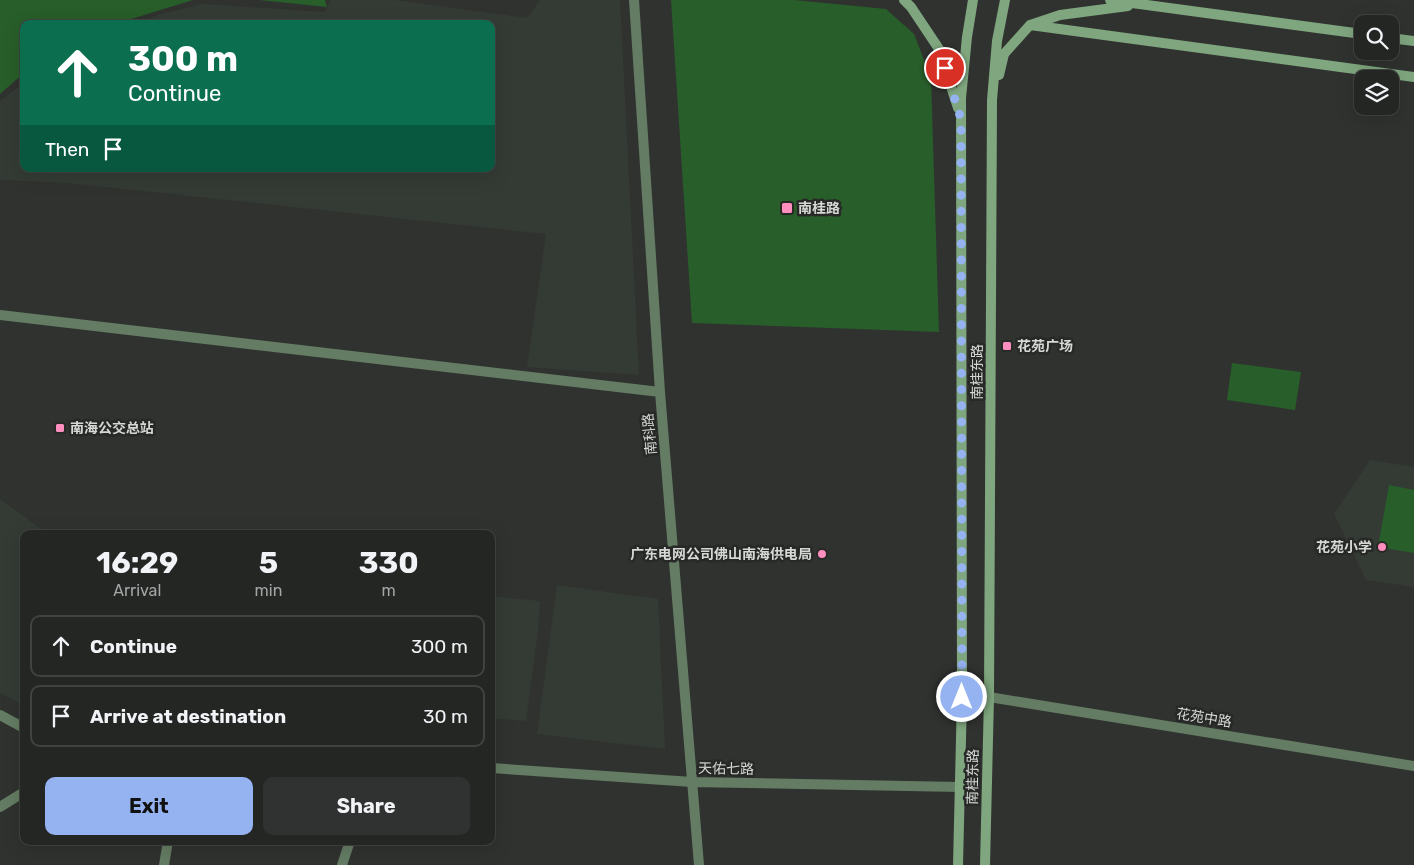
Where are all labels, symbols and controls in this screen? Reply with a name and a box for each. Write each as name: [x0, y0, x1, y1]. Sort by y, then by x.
map controls: [1354, 15, 1399, 115]
button: search: [1354, 15, 1399, 60]
text: 300 m: [128, 38, 238, 80]
icon: ahead: [45, 40, 110, 105]
pin: [924, 47, 966, 89]
icon: arrive: [931, 54, 959, 82]
button: layers: [1354, 70, 1399, 115]
text: Continue: [128, 80, 221, 107]
icon: arrive: [99, 135, 127, 163]
text: Then: [45, 138, 89, 161]
place label: 南桂路: [798, 200, 840, 217]
marker: 南桂路: [780, 201, 794, 215]
place label: 花苑广场: [1017, 338, 1073, 355]
marker: 花苑广场: [1001, 340, 1013, 352]
street label: 南桂东路: [969, 344, 986, 400]
street label: 南科路: [640, 412, 660, 456]
place label: 南海公交总站: [70, 420, 154, 437]
marker: 南海公交总站: [54, 422, 66, 434]
place label: 花苑小学: [1316, 539, 1372, 556]
marker: 花苑小学: [1376, 541, 1388, 553]
text: 16:29: [96, 545, 178, 581]
text: 5: [259, 545, 278, 581]
text: 330: [359, 545, 419, 581]
place label: 广东电网公司佛山南海供电局: [630, 546, 812, 563]
marker: 广东电网公司佛山南海供电局: [816, 548, 828, 560]
text: Arrival: [113, 581, 161, 600]
text: min: [255, 581, 282, 600]
text: m: [382, 581, 396, 600]
icon: ahead: [47, 632, 75, 660]
text: Continue: [90, 635, 177, 658]
text: 300 m: [411, 635, 468, 658]
position arrow: [935, 670, 987, 722]
icon: arrive: [47, 702, 75, 730]
text: Arrive at destination: [90, 705, 286, 728]
text: 30 m: [423, 705, 468, 728]
street label: 花苑中路: [1175, 705, 1233, 731]
street label: 南桂东路: [964, 749, 982, 805]
street label: 天佑七路: [698, 760, 754, 778]
button: Exit: [45, 777, 253, 835]
button: Share: [263, 777, 470, 835]

